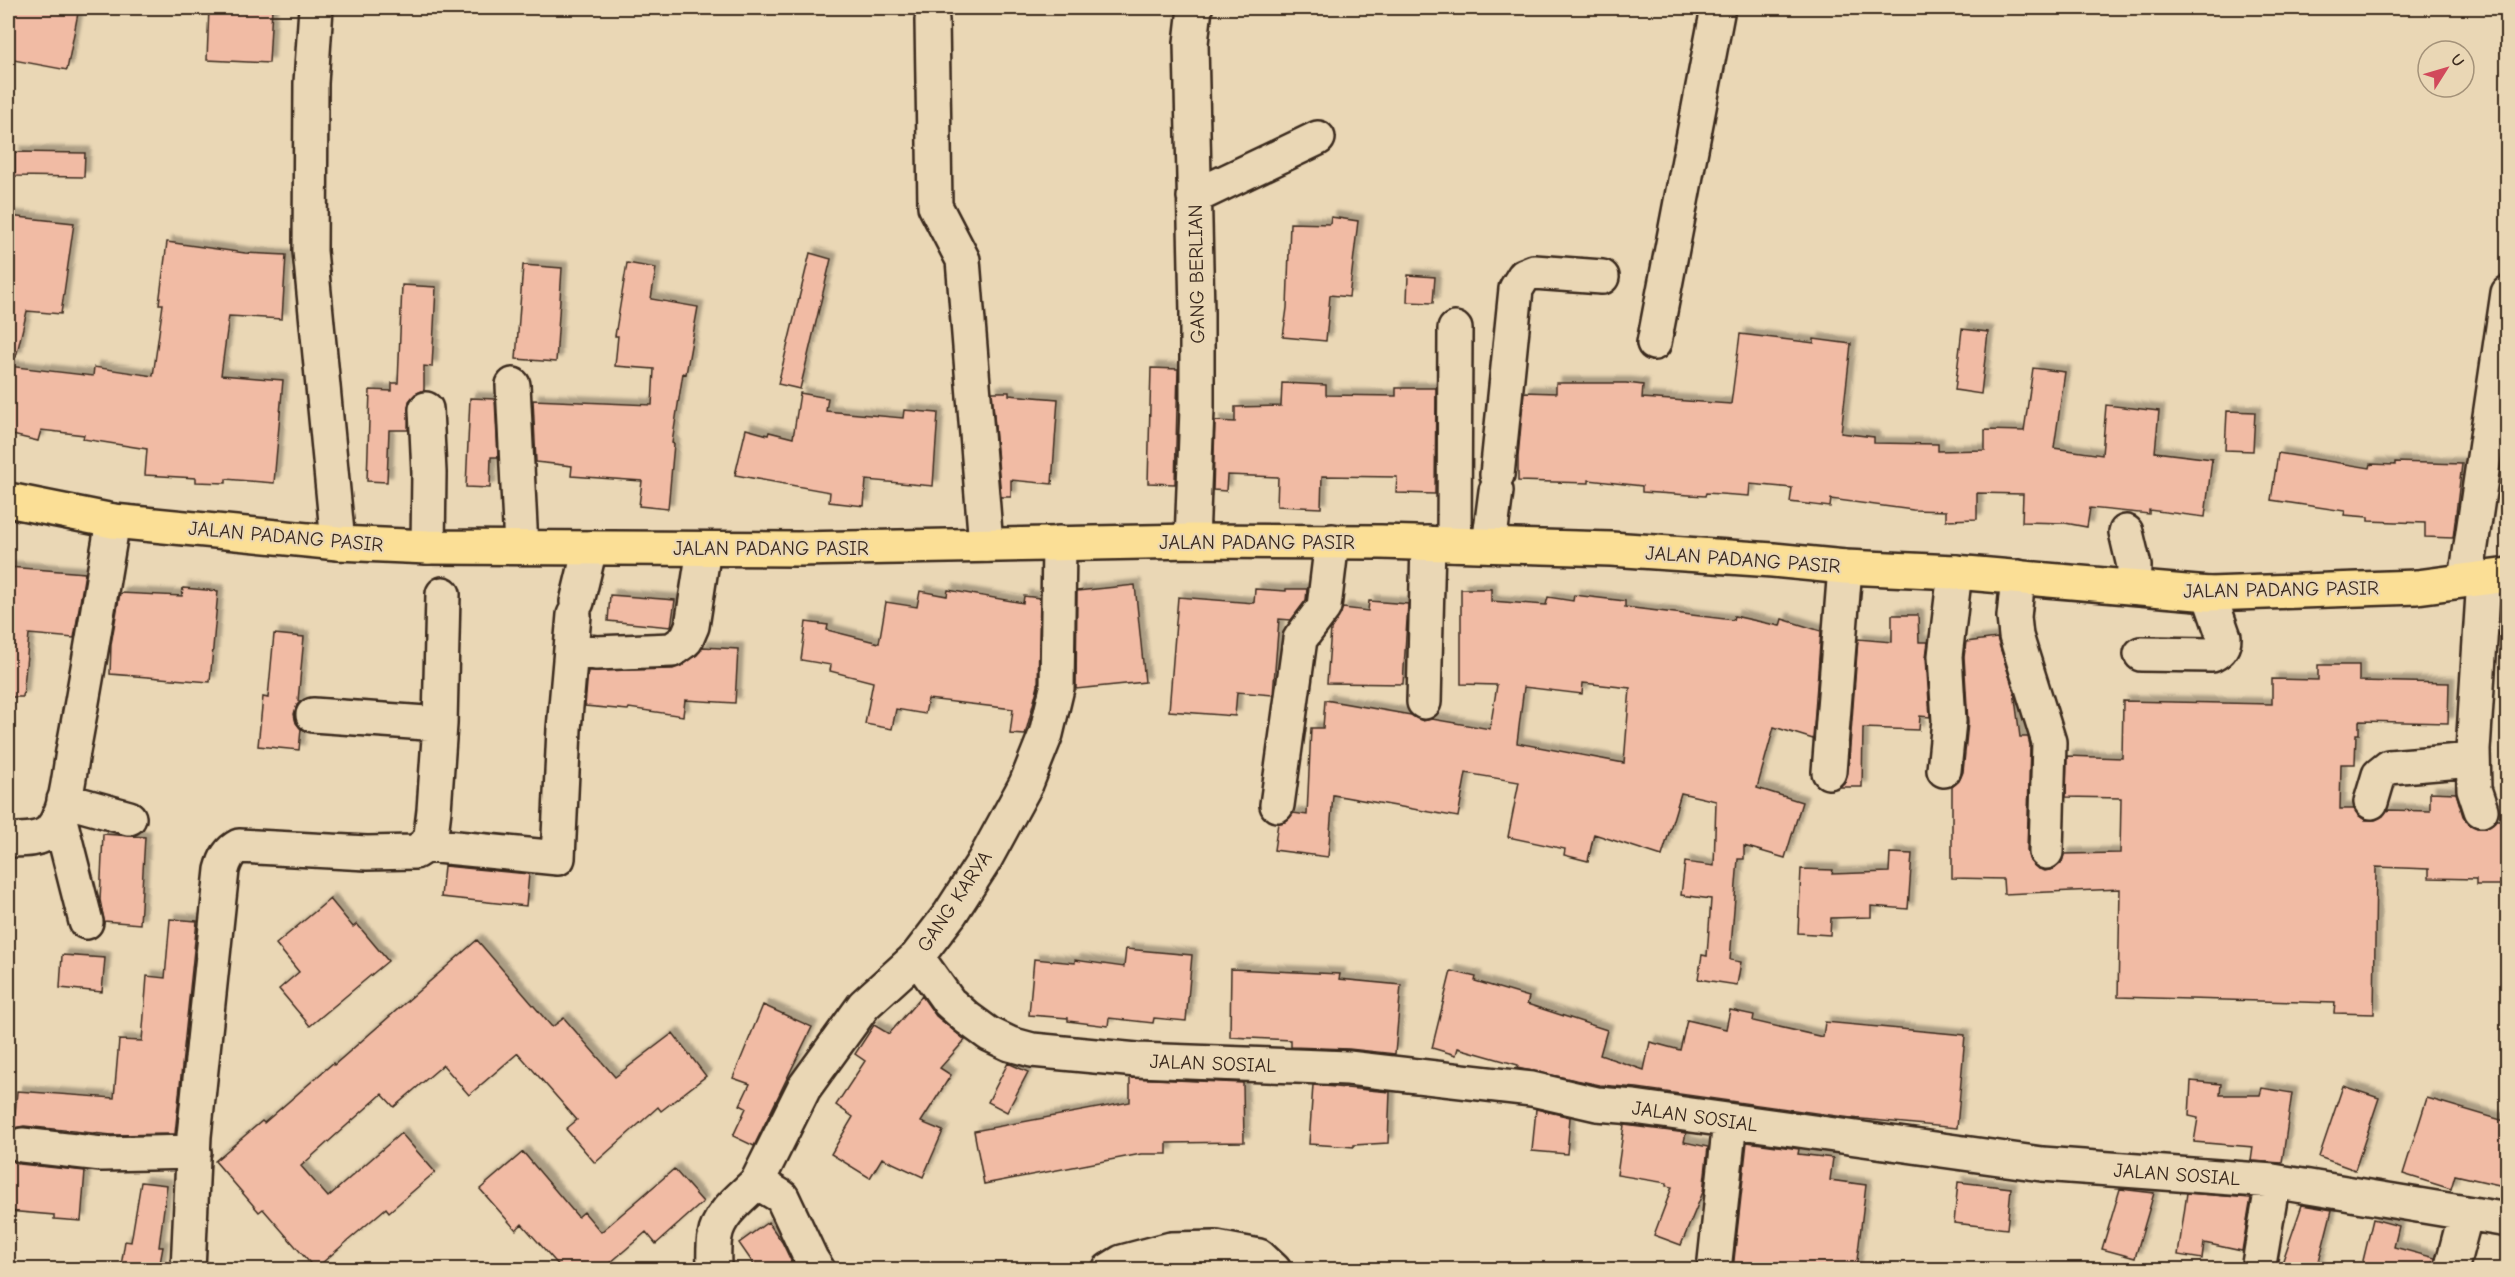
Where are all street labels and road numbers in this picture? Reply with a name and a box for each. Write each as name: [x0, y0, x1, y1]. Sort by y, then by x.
street label: GANG BERLIAN: [1184, 204, 1209, 344]
street label: JALAN PADANG PASIR: [188, 517, 384, 556]
street label: JALAN PADANG PASIR: [1159, 531, 1355, 554]
street label: JALAN PADANG PASIR: [673, 537, 869, 560]
street label: JALAN PADANG PASIR: [1645, 541, 1841, 578]
street label: JALAN PADANG PASIR: [2183, 576, 2379, 603]
street label: GANG KARYA: [912, 846, 997, 956]
street label: JALAN SOSIAL: [1149, 1050, 1277, 1077]
street label: JALAN SOSIAL: [1631, 1096, 1759, 1137]
street label: JALAN SOSIAL: [2113, 1159, 2241, 1190]

